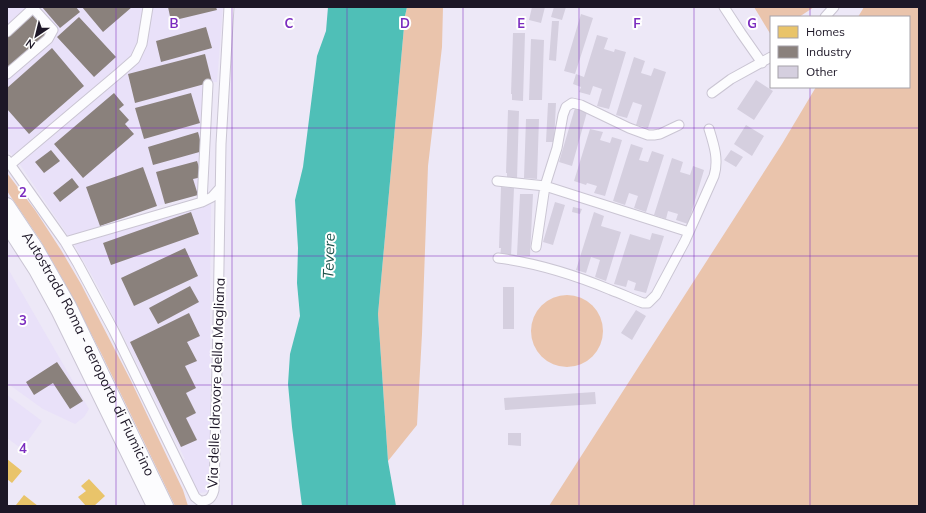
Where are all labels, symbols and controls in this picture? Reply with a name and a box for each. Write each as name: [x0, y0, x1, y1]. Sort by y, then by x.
text: B: [170, 15, 179, 31]
text: C: [285, 15, 294, 31]
text: D: [400, 15, 410, 31]
text: E: [517, 15, 525, 31]
text: F: [633, 15, 641, 31]
text: G: [747, 15, 757, 31]
north arrow: [16, 16, 56, 56]
legend: [770, 16, 910, 88]
text: Homes: [806, 24, 845, 39]
text: N: [23, 36, 38, 52]
text: Industry: [806, 44, 852, 59]
text: Other: [806, 64, 838, 79]
text: 2: [19, 184, 27, 200]
street label: Autostrada Roma - aeroporto di Fiumicino: [18, 228, 159, 479]
water label: Tevere: [318, 233, 339, 279]
street label: Via delle Idrovore della Magliana: [203, 277, 229, 489]
text: 3: [19, 312, 27, 328]
text: 4: [19, 440, 27, 456]

